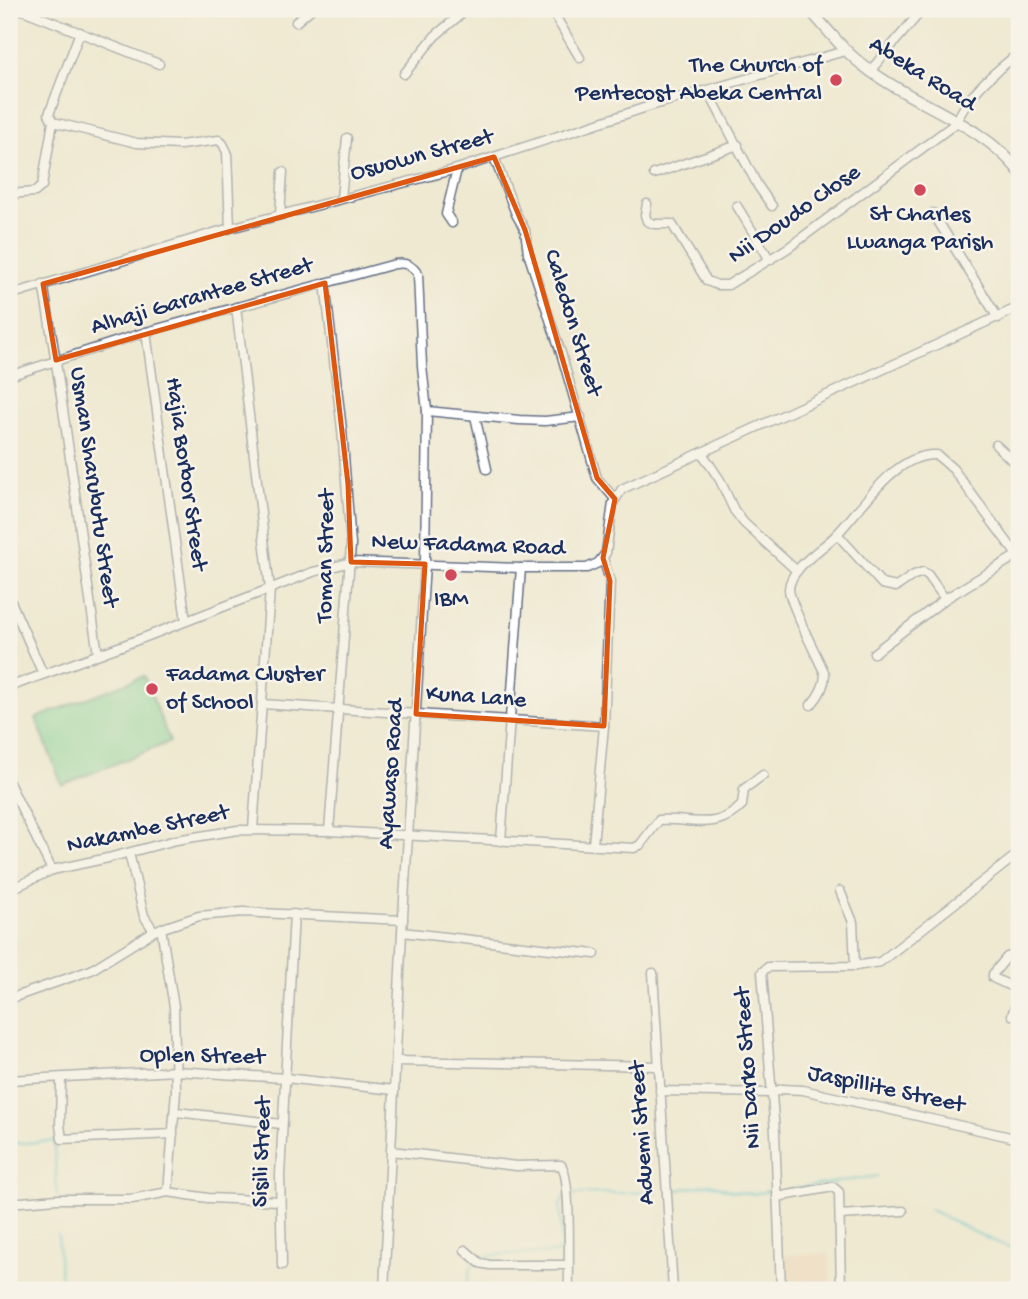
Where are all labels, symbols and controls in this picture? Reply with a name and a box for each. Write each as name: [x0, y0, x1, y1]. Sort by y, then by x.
street label: Abeka Road: [863, 31, 983, 120]
place label: The Church of Pentecost Abeka Central: [574, 52, 824, 109]
marker: The Church of Pentecost Abeka Central: [828, 72, 844, 88]
street label: Osuown Street: [347, 122, 499, 189]
street label: Nii Doudo Close: [723, 158, 867, 271]
marker: St Charles Lwanga Parish: [912, 182, 928, 198]
place label: St Charles Lwanga Parish: [847, 201, 993, 258]
street label: Caledon Street: [536, 246, 609, 402]
street label: Alhaji Garantee Street: [88, 251, 318, 343]
street label: Usman Sharubutu Street: [62, 365, 124, 611]
street label: Hajia Borbor Street: [157, 376, 213, 575]
street label: Toman Street: [311, 487, 343, 625]
street label: New Fadama Road: [371, 528, 567, 564]
marker: IBM: [443, 567, 459, 583]
place label: IBM: [434, 586, 469, 615]
place label: Fadama Cluster of School: [165, 661, 327, 718]
street label: Kuna Lane: [425, 680, 528, 716]
marker: Fadama Cluster of School: [144, 681, 160, 697]
street label: Ayawaso Road: [372, 696, 412, 850]
street label: Nakambe Street: [64, 798, 234, 861]
street label: Nii Darko Street: [729, 984, 769, 1150]
street label: Oplen Street: [139, 1041, 267, 1073]
street label: Aduemi Street: [623, 1058, 662, 1206]
street label: Jaspillite Street: [805, 1059, 969, 1121]
street label: Sisili Street: [247, 1094, 279, 1208]

